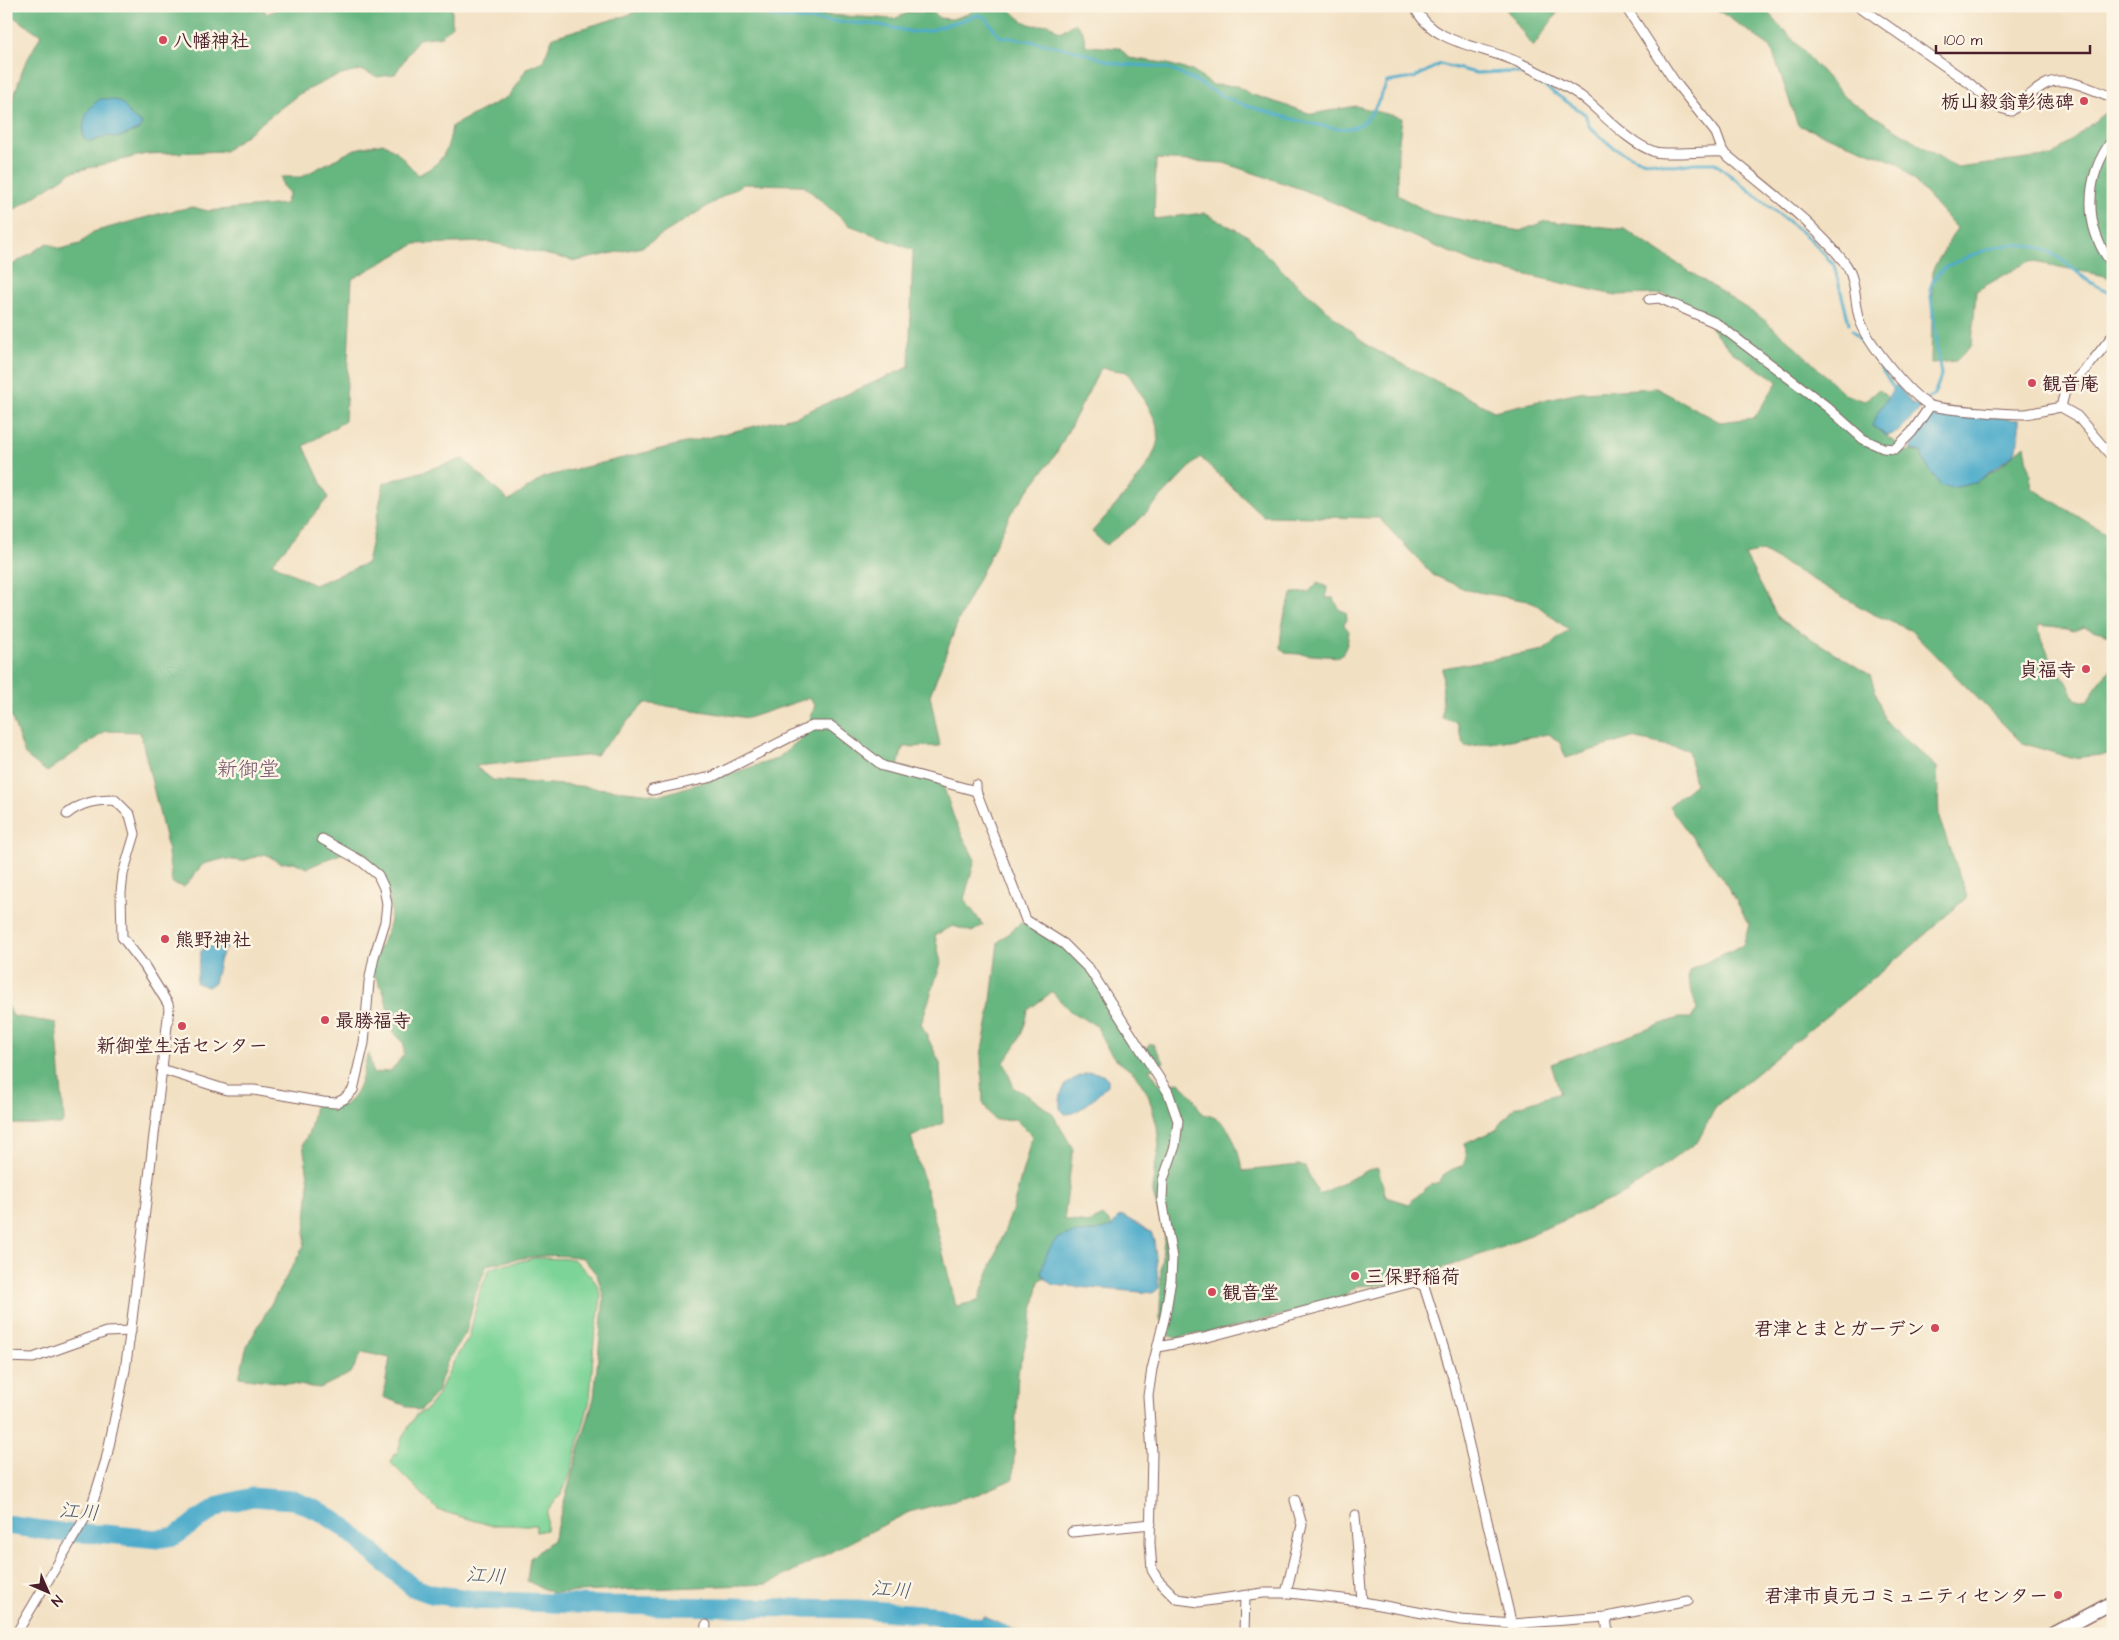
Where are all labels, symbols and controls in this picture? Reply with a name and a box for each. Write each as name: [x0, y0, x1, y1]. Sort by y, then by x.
scale bar: [1936, 22, 2090, 54]
place label: 八幡神社: [173, 28, 249, 55]
text: 100 m: [1944, 30, 1983, 51]
marker: 八幡神社: [157, 34, 169, 46]
place label: 栃山毅翁彰徳碑: [1941, 89, 2074, 116]
marker: 栃山毅翁彰徳碑: [2078, 95, 2090, 107]
place label: 観音庵: [2042, 371, 2099, 398]
marker: 観音庵: [2026, 377, 2038, 389]
place label: 貞福寺: [2019, 657, 2076, 684]
marker: 貞福寺: [2080, 663, 2092, 675]
district label: 新御堂: [217, 755, 280, 784]
place label: 熊野神社: [175, 927, 251, 954]
marker: 熊野神社: [159, 933, 171, 945]
place label: 最勝福寺: [335, 1008, 411, 1035]
marker: 最勝福寺: [319, 1014, 331, 1026]
marker: 新御堂生活センター: [176, 1020, 188, 1032]
place label: 新御堂生活センター: [96, 1033, 268, 1060]
place label: 三保野稲荷: [1365, 1264, 1460, 1291]
marker: 三保野稲荷: [1349, 1270, 1361, 1282]
place label: 観音堂: [1222, 1280, 1279, 1307]
marker: 観音堂: [1206, 1286, 1218, 1298]
place label: 君津とまとガーデン: [1754, 1316, 1925, 1343]
marker: 君津とまとガーデン: [1929, 1322, 1941, 1334]
water label: 江川: [58, 1496, 100, 1528]
water label: 江川: [465, 1561, 507, 1591]
north arrow: [22, 1568, 72, 1618]
water label: 江川: [870, 1574, 912, 1606]
place label: 君津市貞元コミュニティセンター: [1764, 1583, 2048, 1610]
marker: 君津市貞元コミュニティセンター: [2052, 1589, 2064, 1601]
text: N: [46, 1590, 67, 1611]

